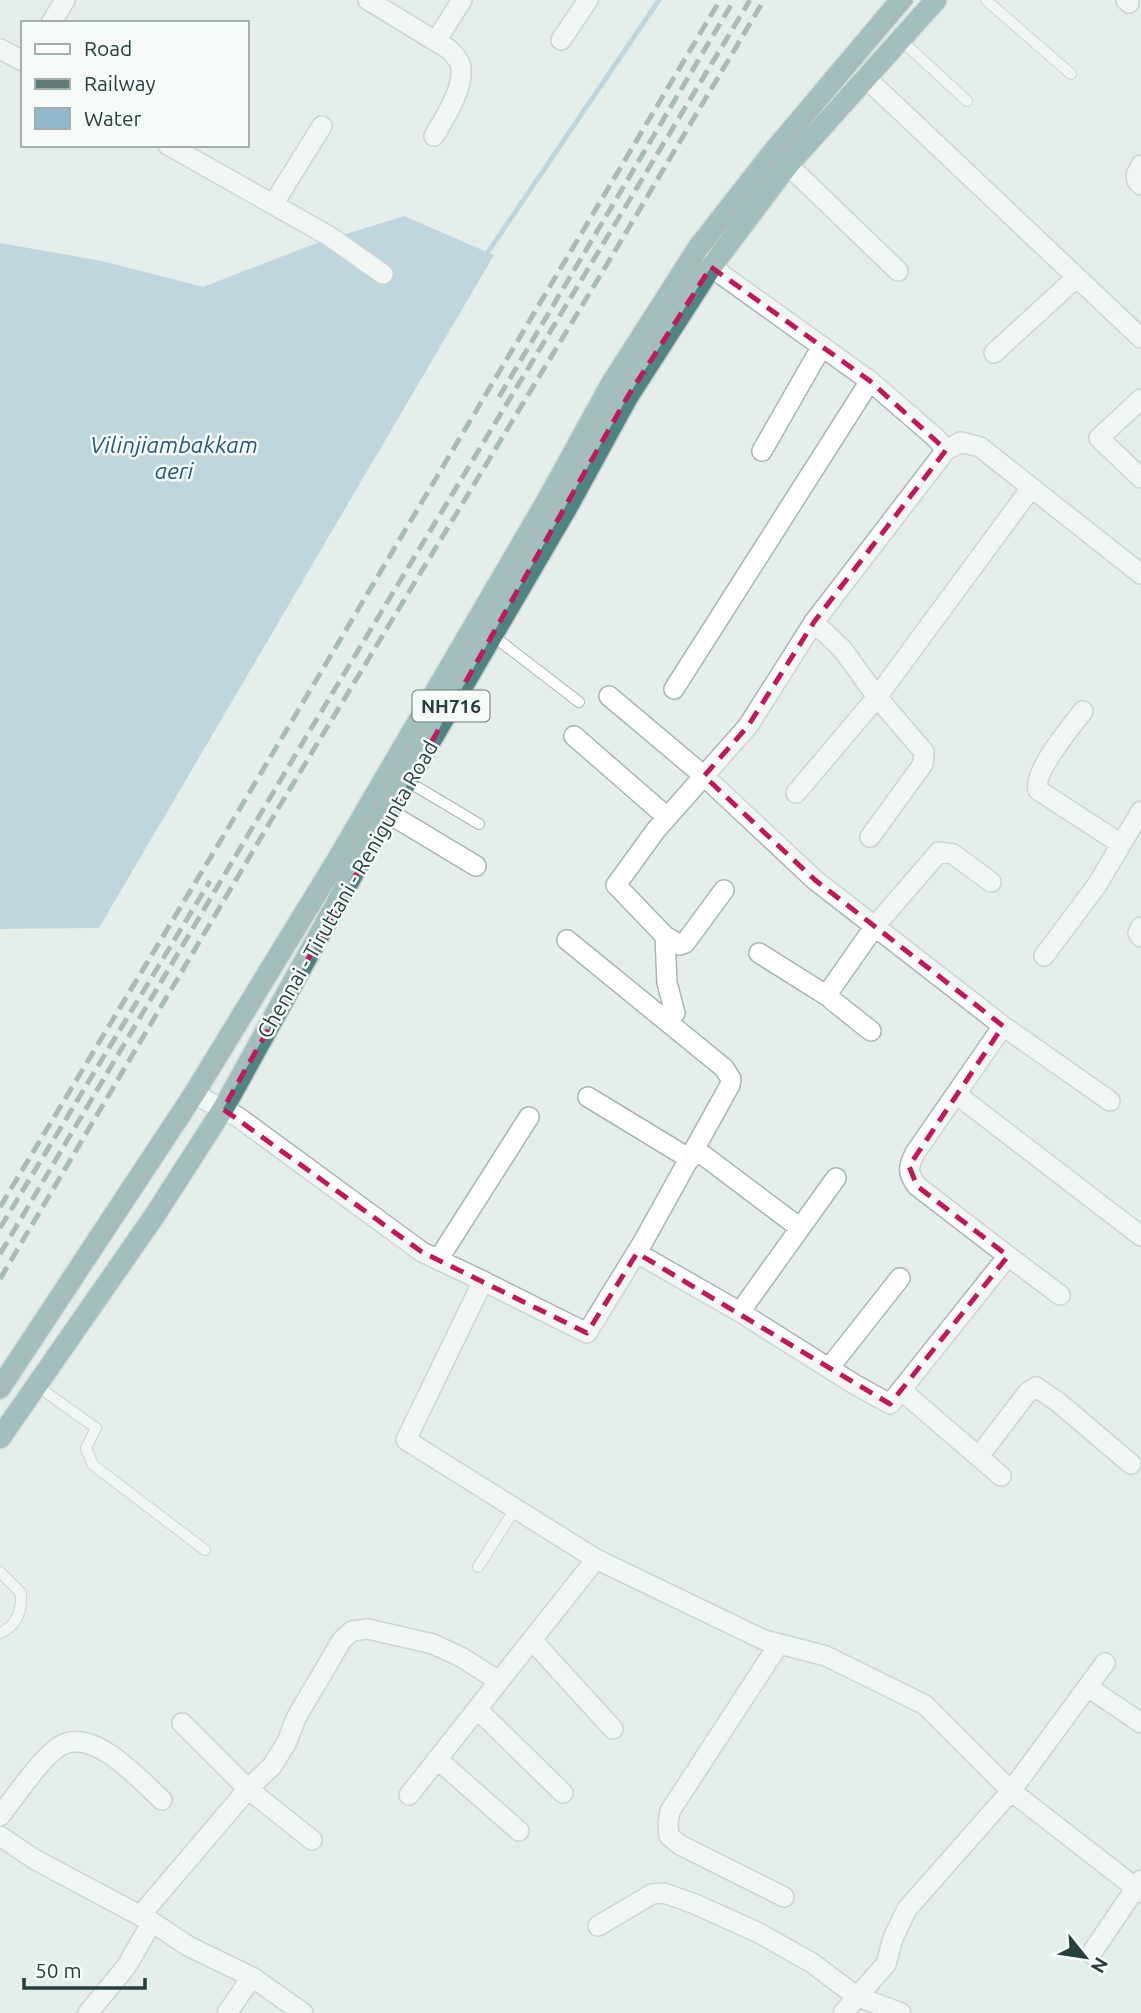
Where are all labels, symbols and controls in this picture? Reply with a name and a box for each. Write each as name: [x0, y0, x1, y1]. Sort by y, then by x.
legend: [21, 21, 248, 147]
text: Road: [84, 36, 132, 60]
text: Railway: [84, 71, 156, 95]
text: Water: [84, 106, 142, 130]
water label: Vilinjiambakkam aeri: [90, 432, 258, 483]
road number: NH716: [412, 691, 490, 722]
street label: Chennai - Tiruttani - Renigunta Road: [252, 736, 442, 1042]
north arrow: [1050, 1922, 1120, 1992]
scale bar: [24, 1946, 145, 1990]
text: N: [1087, 1954, 1113, 1977]
text: 50 m: [35, 1958, 82, 1982]

